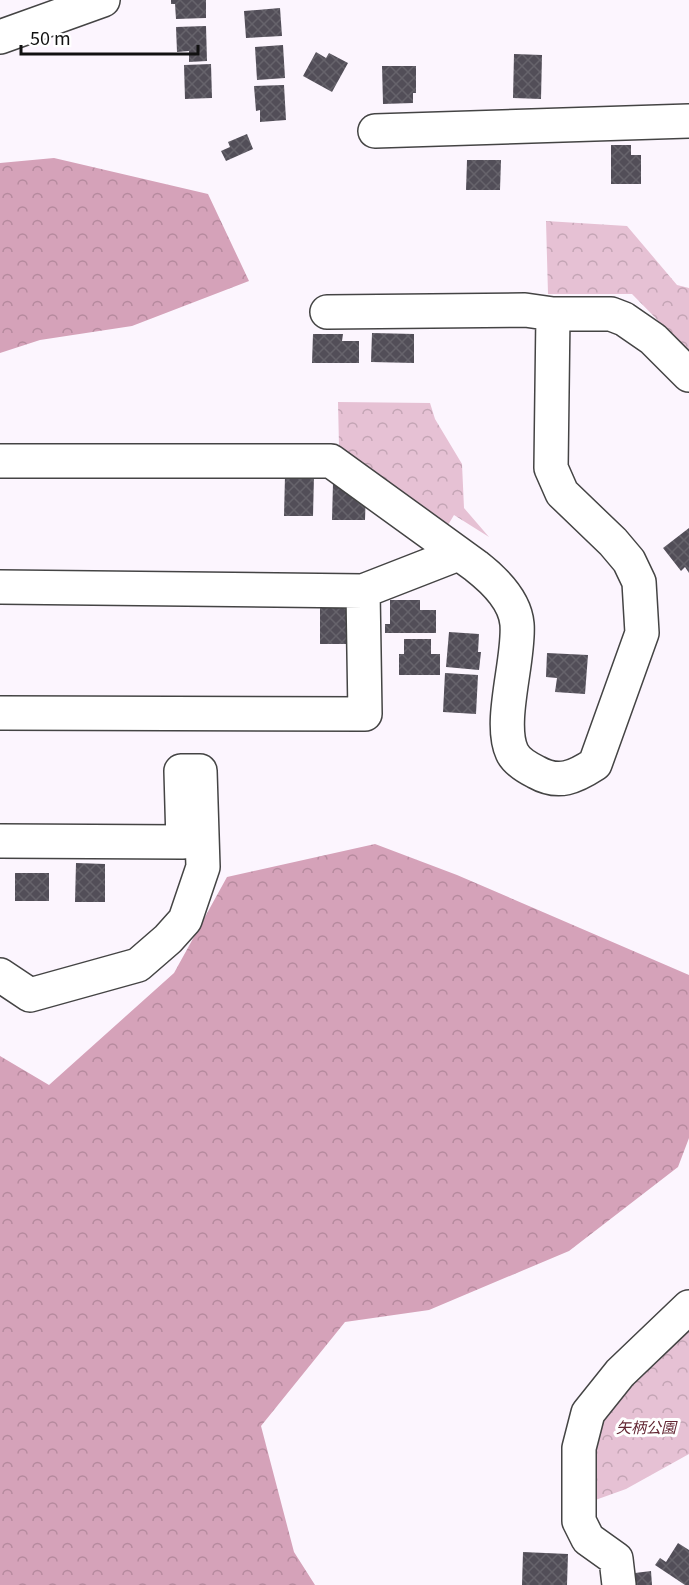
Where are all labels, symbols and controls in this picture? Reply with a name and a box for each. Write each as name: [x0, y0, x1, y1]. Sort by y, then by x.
scale bar: [21, 18, 198, 56]
text: 50 m: [30, 24, 71, 50]
park label: 矢柄公園: [616, 1416, 678, 1437]

